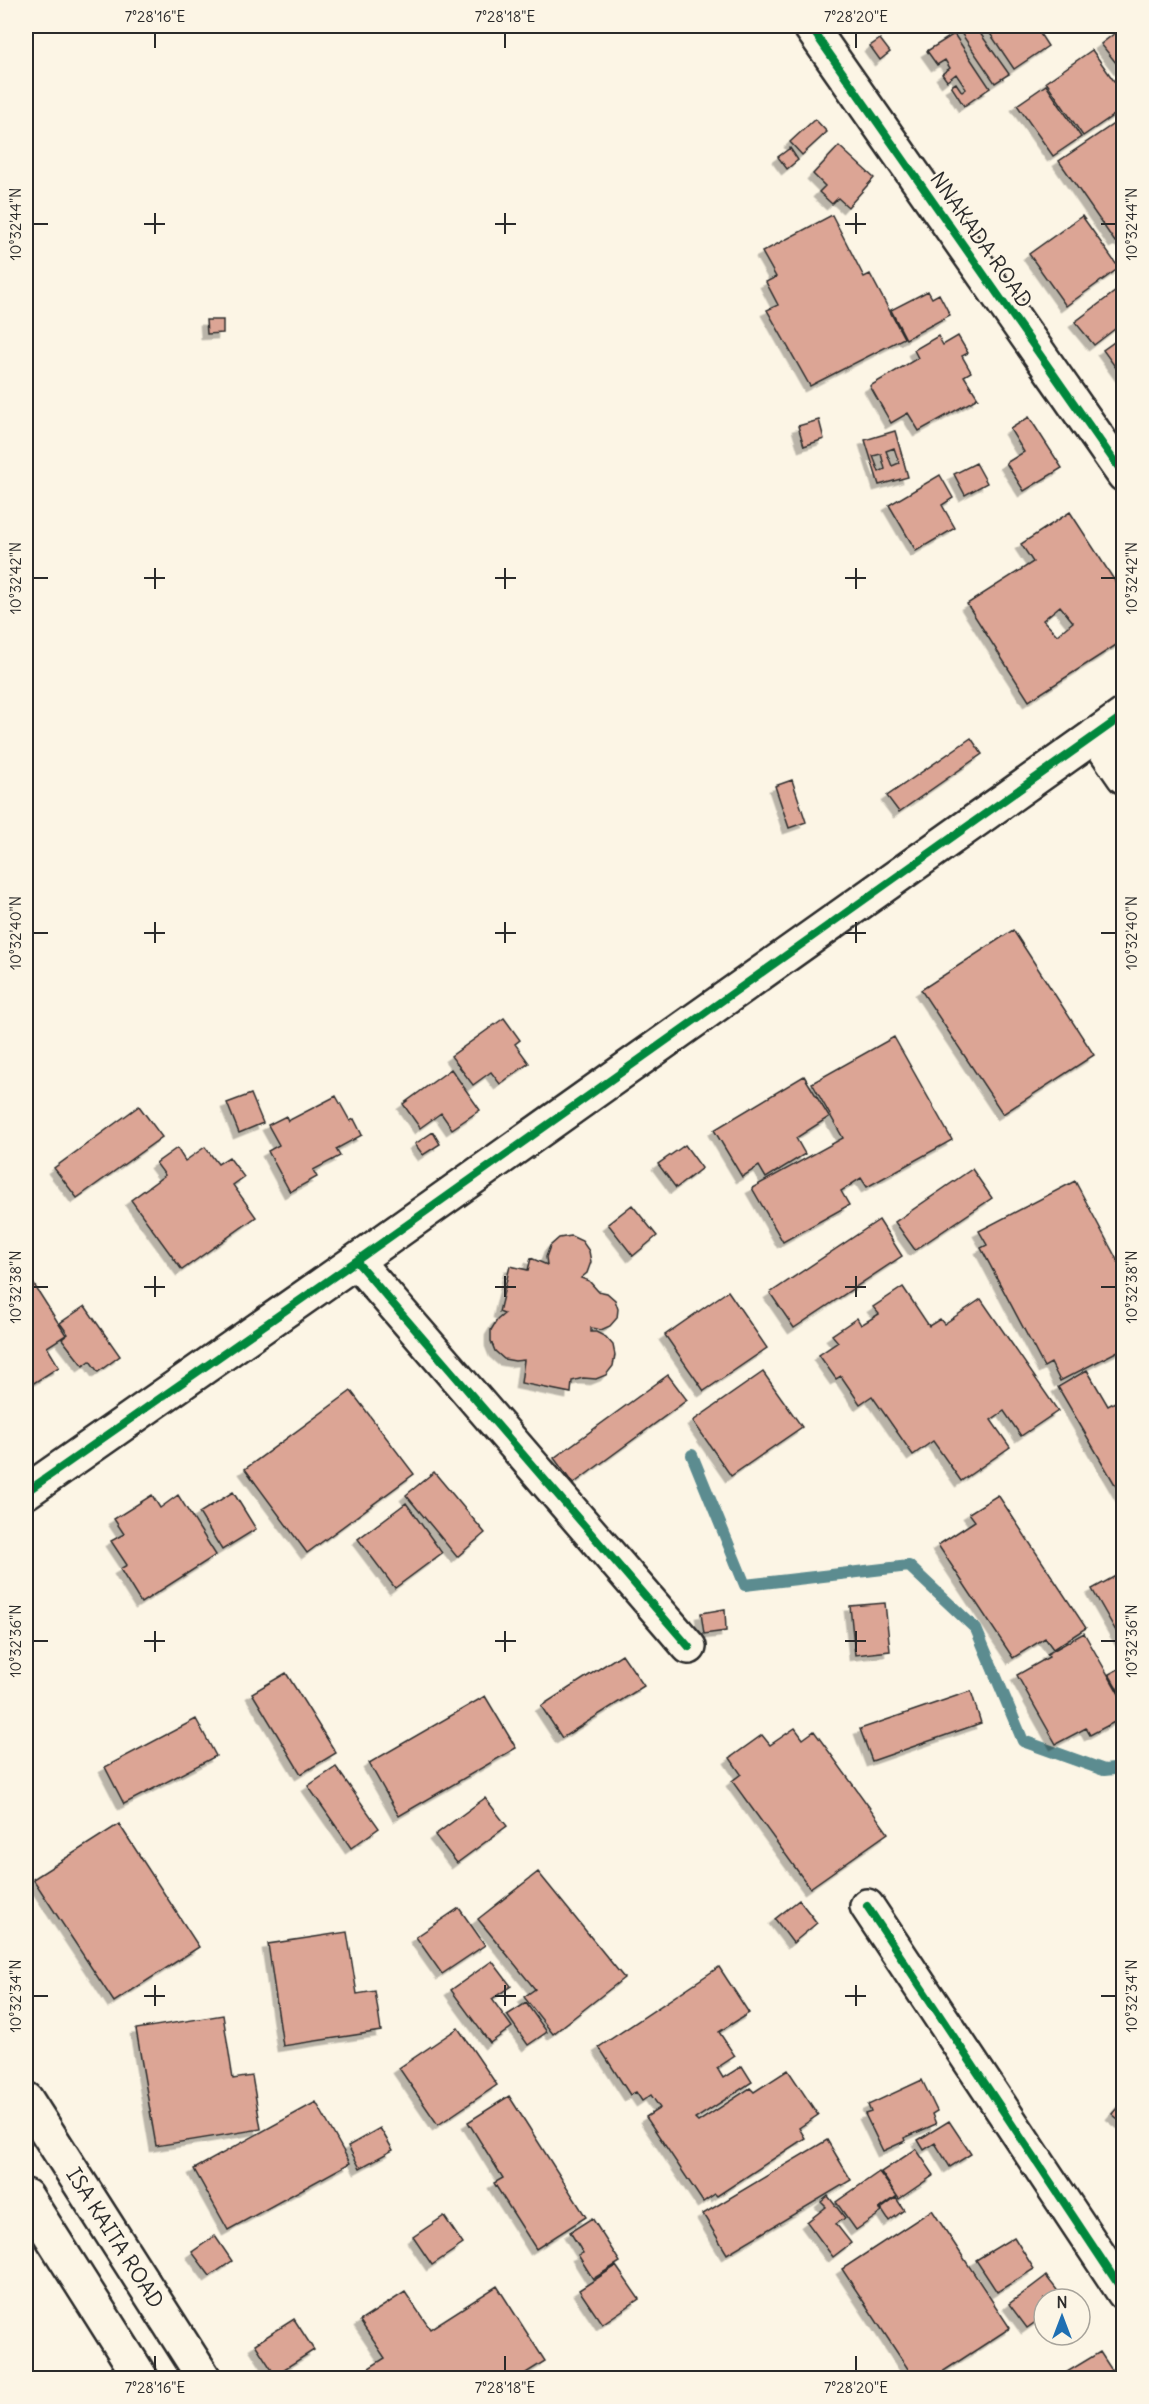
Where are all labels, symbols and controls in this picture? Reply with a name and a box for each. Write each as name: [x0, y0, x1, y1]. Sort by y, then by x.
text: 7°28'16"E: [125, 7, 185, 26]
text: 7°28'18"E: [475, 7, 535, 26]
text: 7°28'20"E: [824, 7, 888, 26]
street label: NNAKADA ROAD: [924, 166, 1038, 313]
text: 10°32'44"N: [6, 188, 25, 260]
text: 10°32'44"N: [1122, 188, 1141, 260]
text: 10°32'42"N: [6, 542, 25, 614]
text: 10°32'42"N: [1122, 542, 1141, 614]
text: 10°32'40"N: [6, 896, 25, 970]
text: 10°32'40"N: [1122, 896, 1141, 970]
text: 10°32'38"N: [6, 1250, 25, 1324]
text: 10°32'38"N: [1122, 1250, 1141, 1324]
text: 10°32'36"N: [6, 1604, 25, 1678]
text: 10°32'36"N: [1122, 1604, 1141, 1678]
text: 10°32'34"N: [6, 1959, 25, 2033]
text: 10°32'34"N: [1122, 1959, 1141, 2033]
street label: ISA KAITA ROAD: [60, 2163, 170, 2313]
north arrow: [1032, 2287, 1092, 2347]
text: N: [1056, 2292, 1068, 2312]
text: 7°28'16"E: [125, 2378, 185, 2397]
text: 7°28'18"E: [475, 2378, 535, 2397]
text: 7°28'20"E: [824, 2378, 888, 2397]

